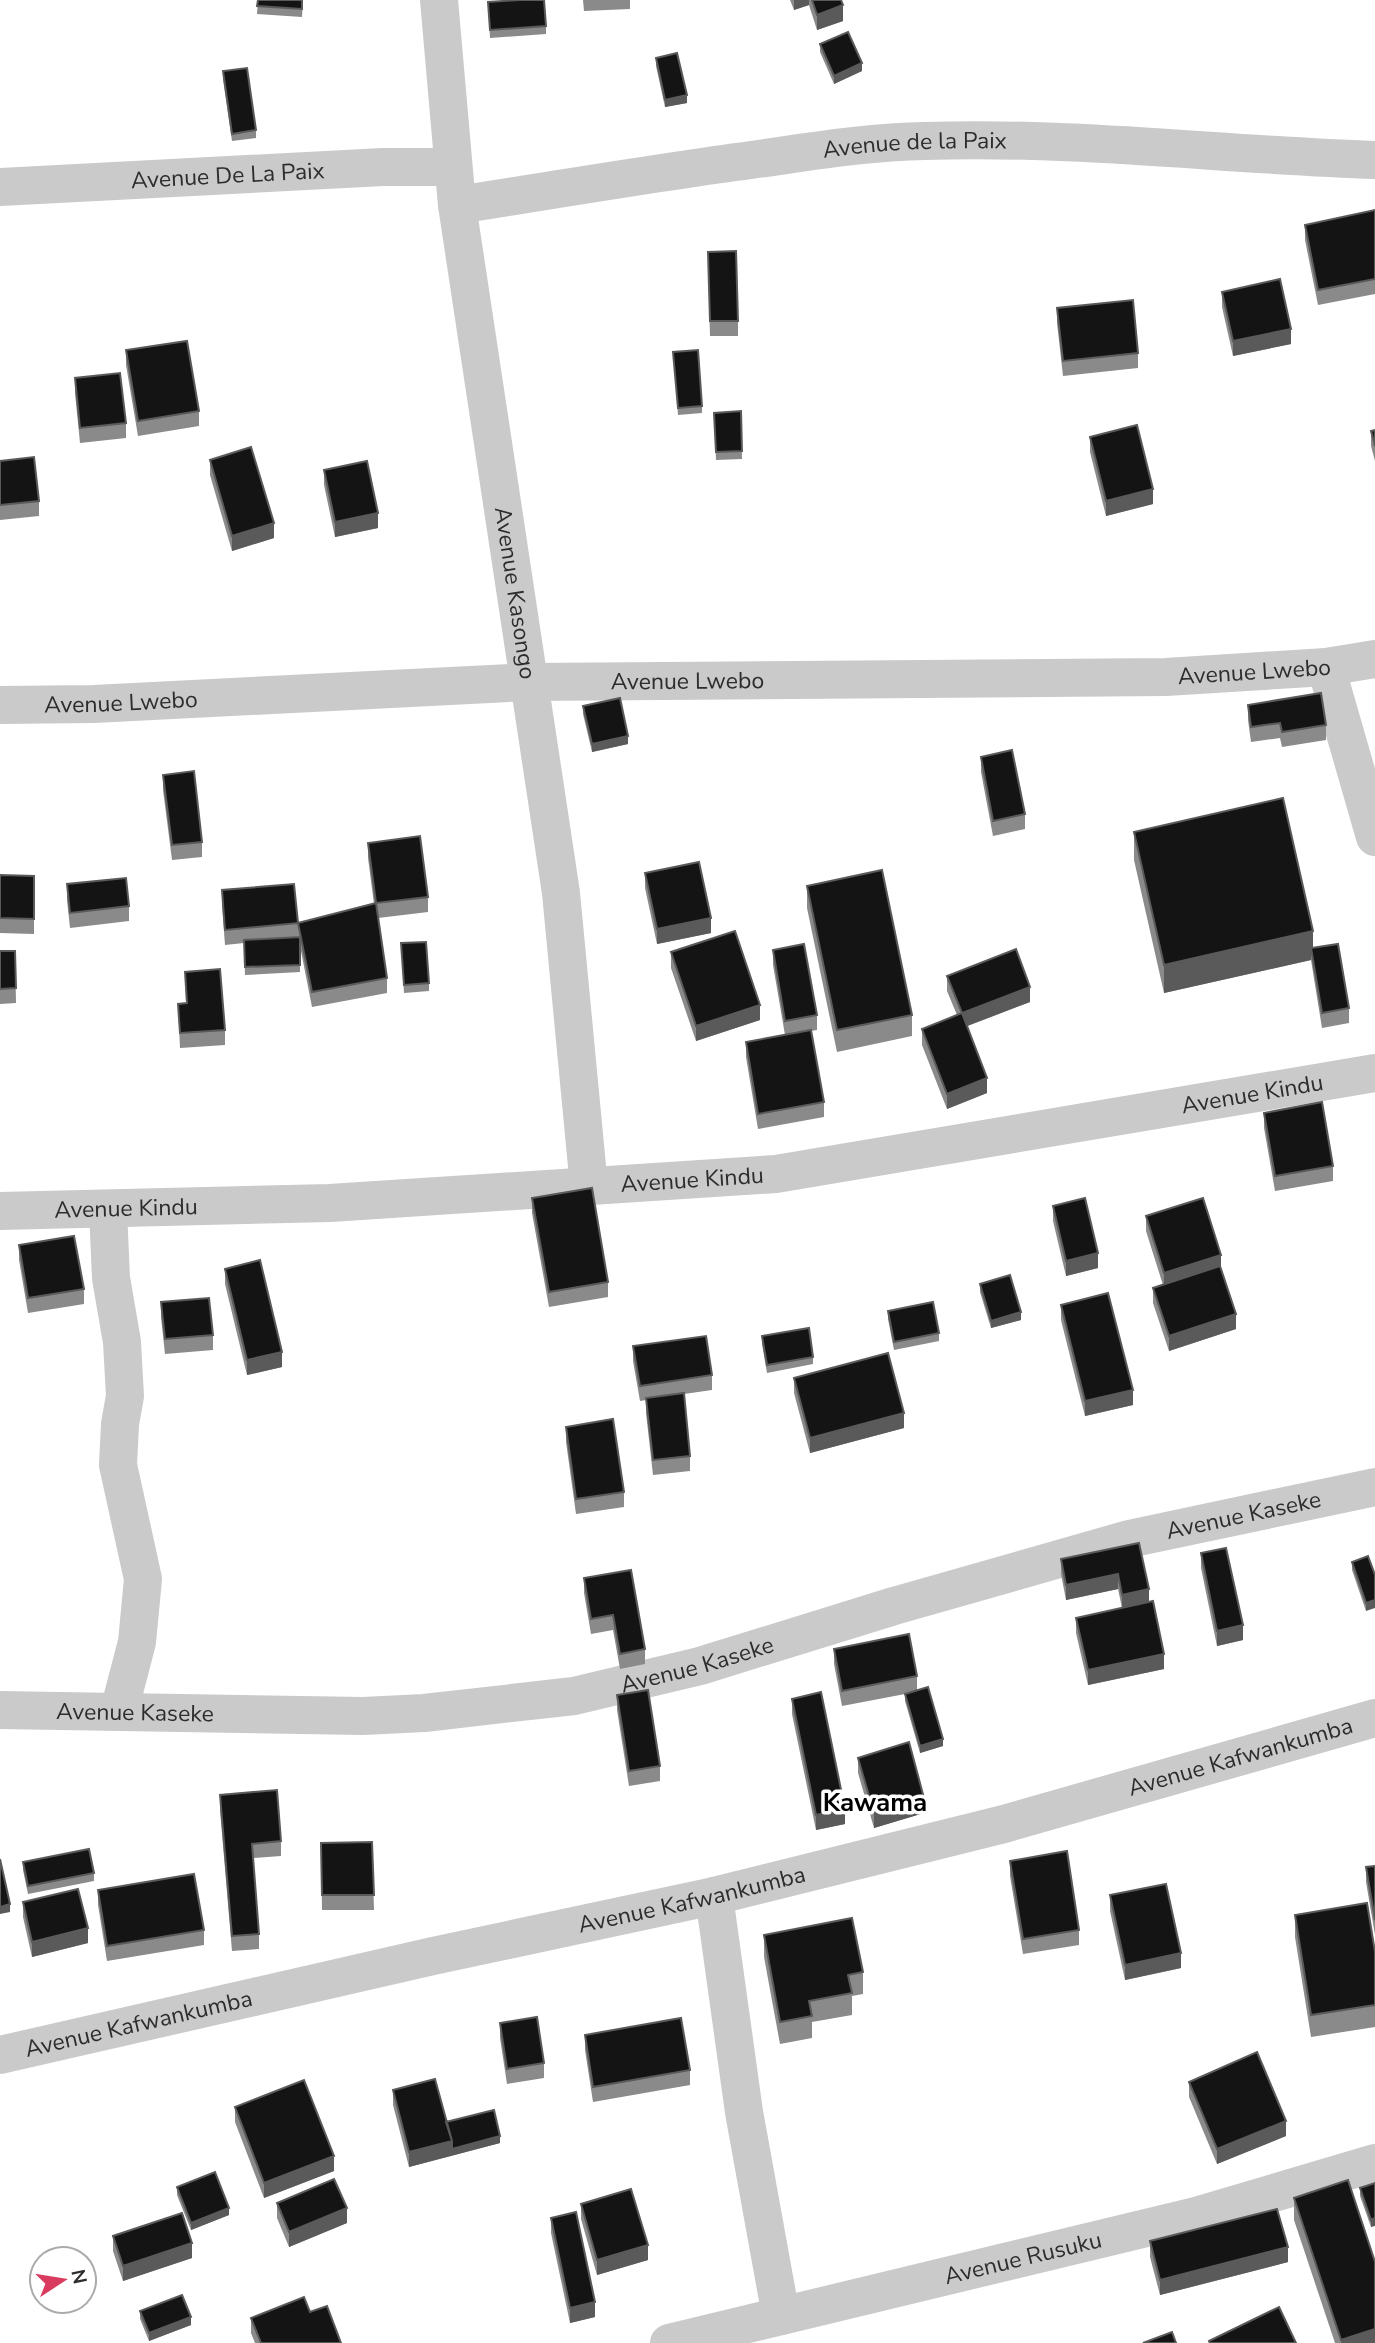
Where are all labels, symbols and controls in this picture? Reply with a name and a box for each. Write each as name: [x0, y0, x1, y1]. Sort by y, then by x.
street label: Avenue de la Paix: [821, 125, 1007, 165]
street label: Avenue De La Paix: [130, 155, 325, 196]
street label: Avenue Kasongo: [487, 504, 544, 681]
street label: Avenue Lwebo: [1177, 651, 1332, 692]
street label: Avenue Lwebo: [611, 665, 764, 697]
street label: Avenue Lwebo: [44, 683, 198, 720]
street label: Avenue Kindu: [1179, 1066, 1326, 1121]
street label: Avenue Kindu: [620, 1159, 765, 1200]
street label: Avenue Kindu: [54, 1191, 198, 1225]
street label: Avenue Kaseke: [1163, 1483, 1324, 1546]
street label: Avenue Kaseke: [617, 1629, 777, 1700]
street label: Avenue Kaseke: [56, 1695, 214, 1729]
street label: Avenue Kafwankumba: [1124, 1710, 1356, 1803]
district label: Kawama: [823, 1785, 927, 1820]
street label: Avenue Kafwankumba: [575, 1858, 809, 1940]
street label: Avenue Kafwankumba: [22, 1982, 255, 2064]
street label: Avenue Rusuku: [941, 2224, 1105, 2292]
north arrow: [28, 2245, 98, 2315]
text: N: [64, 2267, 93, 2286]

